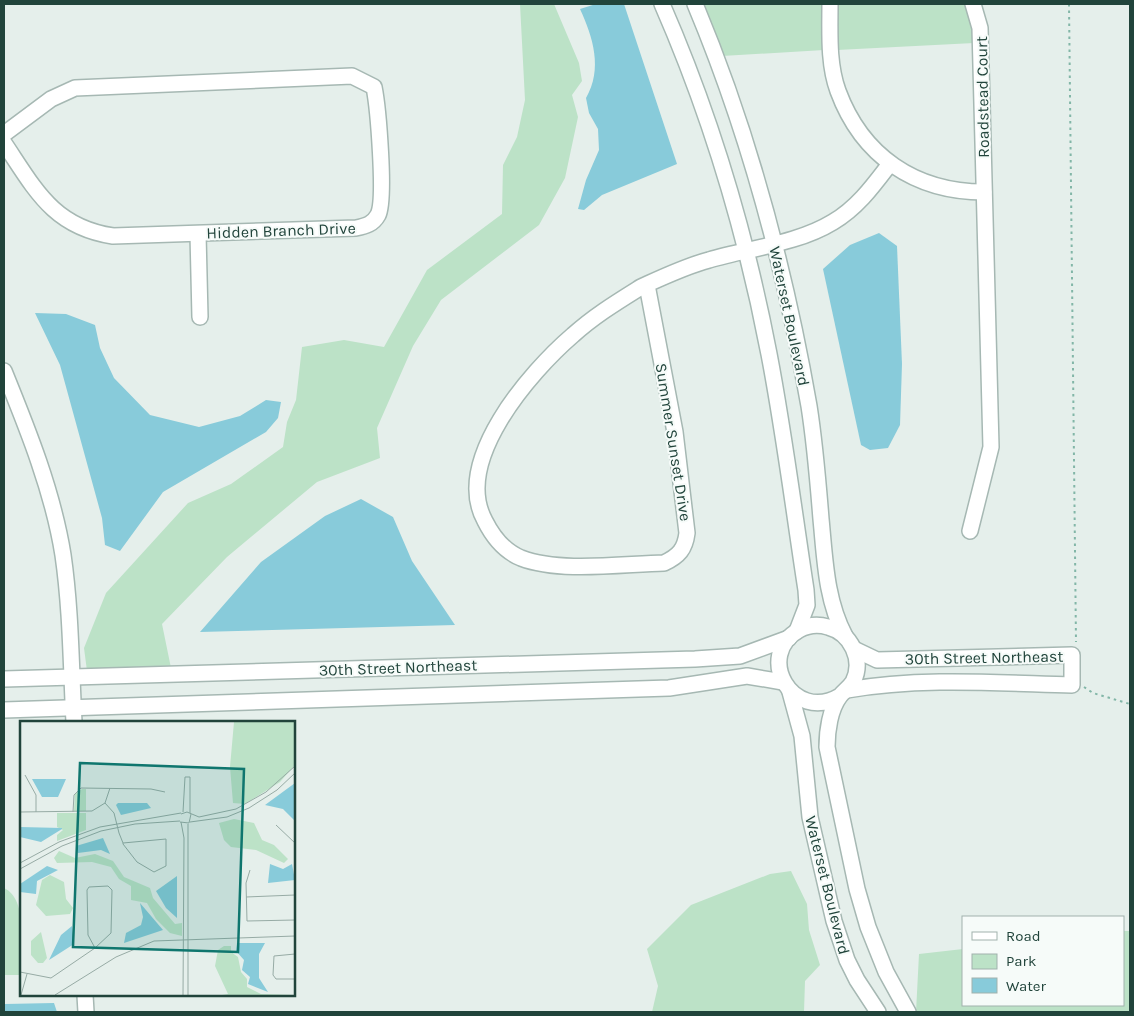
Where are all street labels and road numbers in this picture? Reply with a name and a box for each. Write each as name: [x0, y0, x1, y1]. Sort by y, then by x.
street label: Roadstead Court: [972, 36, 993, 158]
street label: Hidden Branch Drive: [206, 218, 356, 243]
street label: Waterset Boulevard: [765, 245, 814, 388]
street label: Summer Sunset Drive: [652, 362, 695, 523]
street label: 30th Street Northeast: [904, 647, 1064, 668]
street label: 30th Street Northeast: [318, 655, 478, 680]
street label: Waterset Boulevard: [801, 814, 854, 956]

